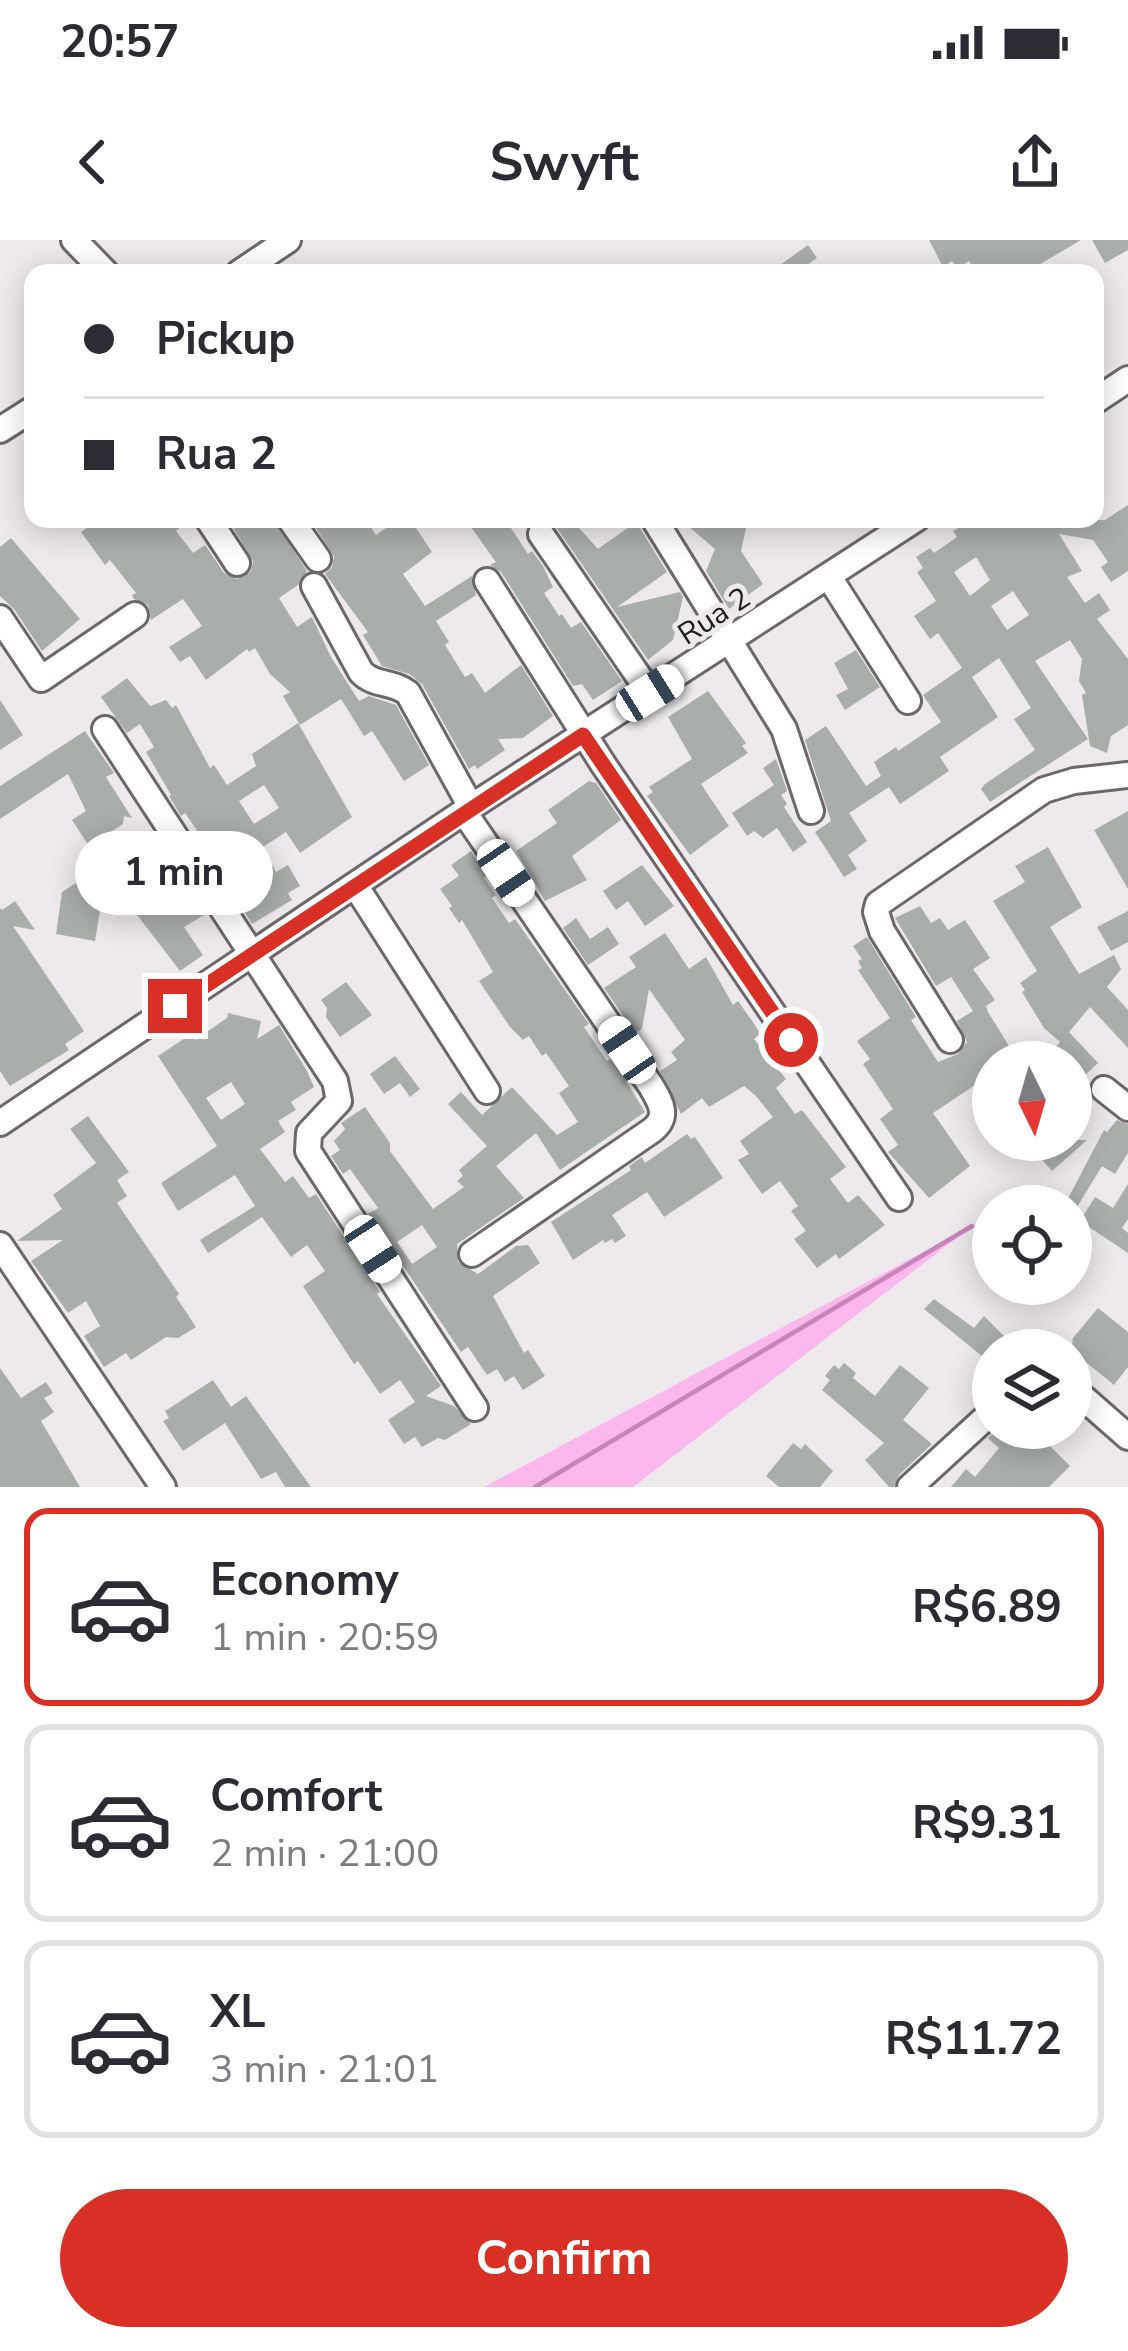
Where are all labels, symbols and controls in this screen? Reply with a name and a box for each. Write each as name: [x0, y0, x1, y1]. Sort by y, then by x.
text: 20:57: [60, 12, 179, 73]
text: Swyft: [489, 125, 639, 199]
icon: back: [60, 129, 126, 195]
icon: share: [1002, 129, 1068, 195]
text: Pickup: [156, 309, 295, 370]
text: Rua 2: [156, 424, 277, 485]
street label: Rua 2: [670, 578, 758, 655]
car: [610, 659, 690, 727]
callout: 1 min: [76, 832, 274, 916]
car: [471, 833, 541, 913]
text: 1 min: [124, 846, 224, 899]
route end: [148, 979, 202, 1033]
car: [592, 1010, 662, 1090]
route start: [764, 1013, 818, 1067]
north arrow: [972, 1041, 1092, 1161]
map controls: [972, 1041, 1092, 1449]
button: locate: [972, 1185, 1092, 1305]
car: [338, 1209, 408, 1289]
button: layers: [972, 1329, 1092, 1449]
text: Economy: [210, 1550, 399, 1611]
icon: car: [66, 1553, 174, 1661]
text: R$6.89: [912, 1577, 1062, 1638]
text: 1 min · 20:59: [210, 1611, 439, 1664]
text: Comfort: [210, 1766, 382, 1827]
icon: car: [66, 1769, 174, 1877]
text: R$9.31: [912, 1793, 1062, 1854]
text: 2 min · 21:00: [210, 1827, 439, 1880]
text: XL: [210, 1982, 266, 2043]
icon: car: [66, 1985, 174, 2093]
text: R$11.72: [885, 2009, 1062, 2070]
text: 3 min · 21:01: [210, 2043, 439, 2096]
button: Confirm: [60, 2189, 1068, 2327]

